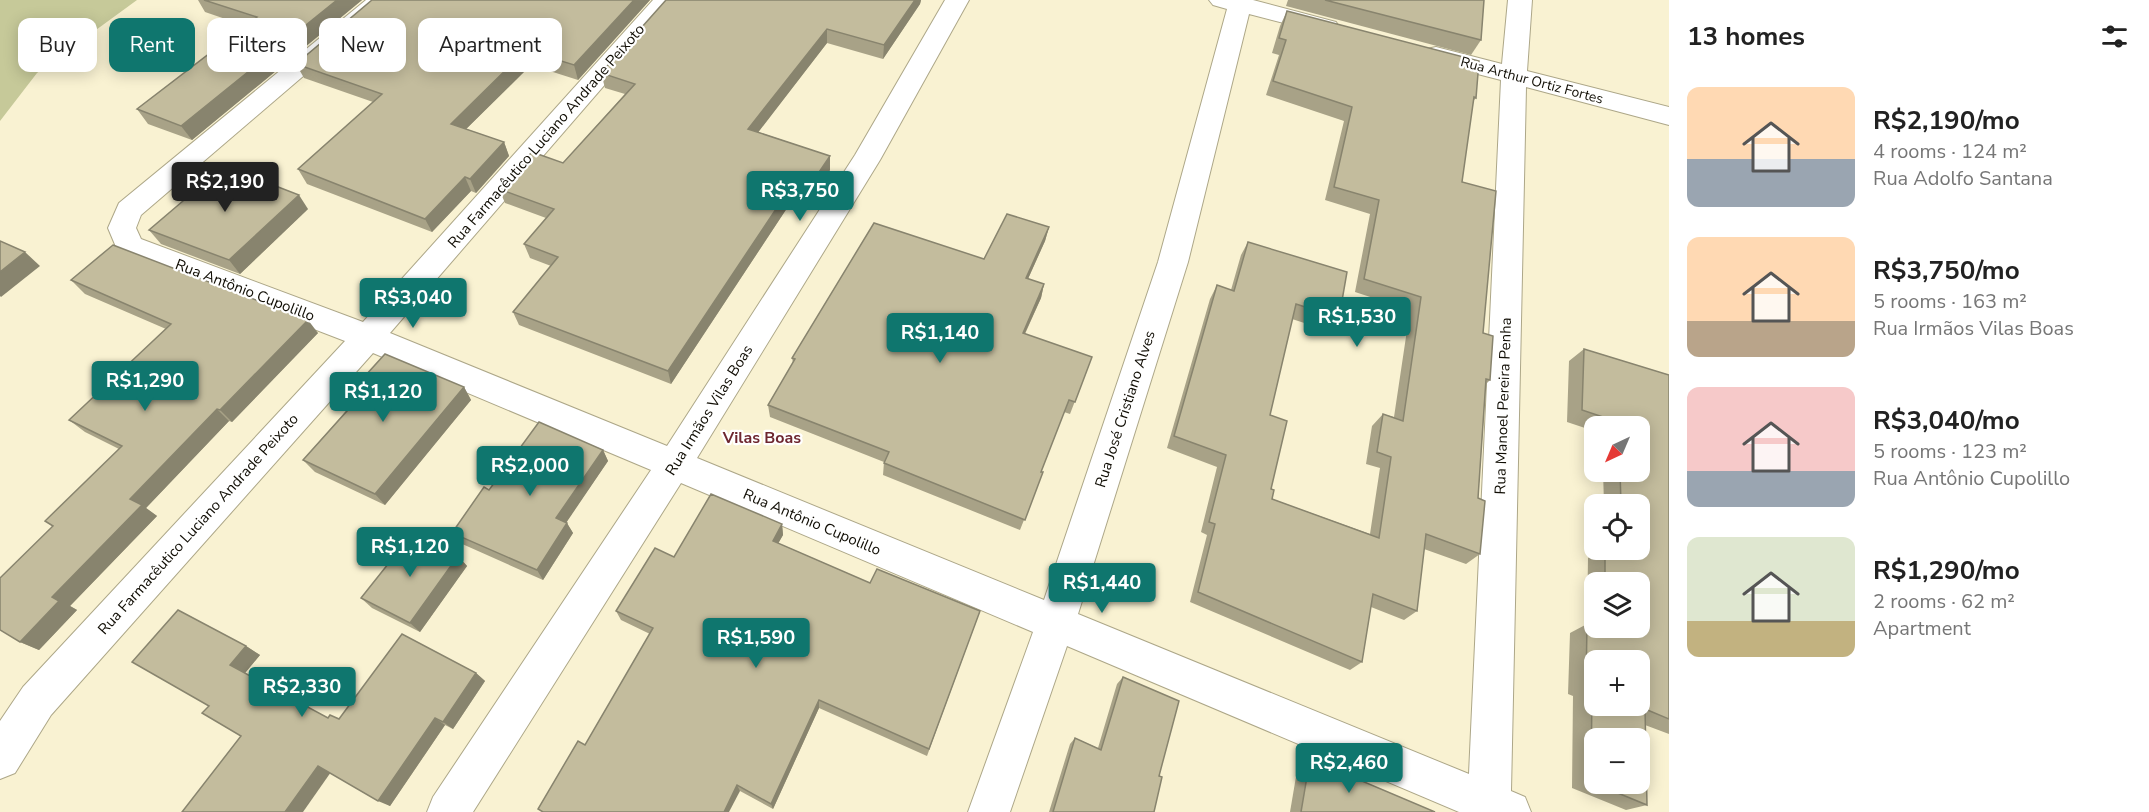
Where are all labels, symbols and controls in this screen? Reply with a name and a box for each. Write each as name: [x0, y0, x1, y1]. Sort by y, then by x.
chip: Buy: [18, 18, 97, 72]
chip: Rent: [109, 18, 195, 72]
chip: Filters: [207, 18, 307, 72]
chip: New: [319, 18, 406, 72]
chip: Apartment: [418, 18, 562, 72]
text: 13 homes: [1687, 19, 1805, 54]
street label: Rua Farmacêutico Luciano Andrade Peixoto: [443, 20, 649, 252]
icon: filters: [2098, 20, 2131, 53]
street label: Rua Arthur Ortiz Fortes: [1458, 52, 1606, 109]
text: R$2,190/mo: [1873, 103, 2020, 138]
icon: home: [1735, 111, 1807, 183]
text: 4 rooms · 124 m²: [1873, 138, 2027, 165]
pin: R$2,190: [170, 162, 280, 213]
text: Rua Adolfo Santana: [1873, 165, 2053, 192]
text: R$2,190: [186, 168, 264, 195]
pin: R$3,750: [745, 171, 855, 222]
text: R$3,750: [761, 177, 839, 204]
text: R$3,750/mo: [1873, 253, 2020, 288]
street label: Rua Antônio Cupolillo: [172, 254, 318, 326]
icon: home: [1735, 261, 1807, 333]
pin: R$3,040: [358, 278, 468, 329]
text: R$3,040: [374, 284, 452, 311]
text: 5 rooms · 163 m²: [1873, 288, 2027, 315]
pin: R$1,530: [1302, 297, 1412, 348]
text: R$1,530: [1318, 303, 1396, 330]
pin: R$1,140: [885, 313, 995, 364]
text: Rua Irmãos Vilas Boas: [1873, 315, 2074, 342]
street label: Rua Manoel Pereira Penha: [1490, 317, 1516, 495]
text: R$1,140: [901, 319, 979, 346]
street label: Rua José Cristiano Alves: [1090, 328, 1160, 490]
street label: Rua Irmãos Vilas Boas: [661, 341, 757, 479]
pin: R$1,290: [90, 361, 200, 412]
text: R$1,290: [106, 367, 184, 394]
pin: R$1,120: [328, 372, 438, 423]
text: R$1,120: [344, 378, 422, 405]
text: R$3,040/mo: [1873, 403, 2020, 438]
street label: Rua Farmacêutico Luciano Andrade Peixoto: [93, 409, 303, 639]
icon: home: [1735, 411, 1807, 483]
north arrow: [1584, 416, 1650, 482]
map controls: [1584, 416, 1650, 794]
district label: Vilas Boas: [722, 427, 801, 449]
text: 5 rooms · 123 m²: [1873, 438, 2027, 465]
pin: R$2,000: [475, 446, 585, 497]
text: R$2,000: [491, 452, 569, 479]
text: Rua Antônio Cupolillo: [1873, 465, 2070, 492]
street label: Rua Antônio Cupolillo: [740, 484, 884, 560]
button: locate: [1584, 494, 1650, 560]
pin: R$1,120: [355, 527, 465, 578]
text: R$1,120: [371, 533, 449, 560]
text: R$1,290/mo: [1873, 553, 2020, 588]
icon: home: [1735, 561, 1807, 633]
pin: R$1,440: [1047, 563, 1157, 614]
text: R$1,440: [1063, 569, 1141, 596]
button: layers: [1584, 572, 1650, 638]
text: 2 rooms · 62 m²: [1873, 588, 2015, 615]
text: Apartment: [1873, 615, 1971, 642]
pin: R$1,590: [701, 618, 811, 669]
text: R$1,590: [717, 624, 795, 651]
button: +: [1584, 650, 1650, 716]
pin: R$2,330: [247, 667, 357, 718]
text: R$2,330: [263, 673, 341, 700]
button: −: [1584, 728, 1650, 794]
pin: R$2,460: [1294, 743, 1404, 794]
text: R$2,460: [1310, 749, 1388, 776]

